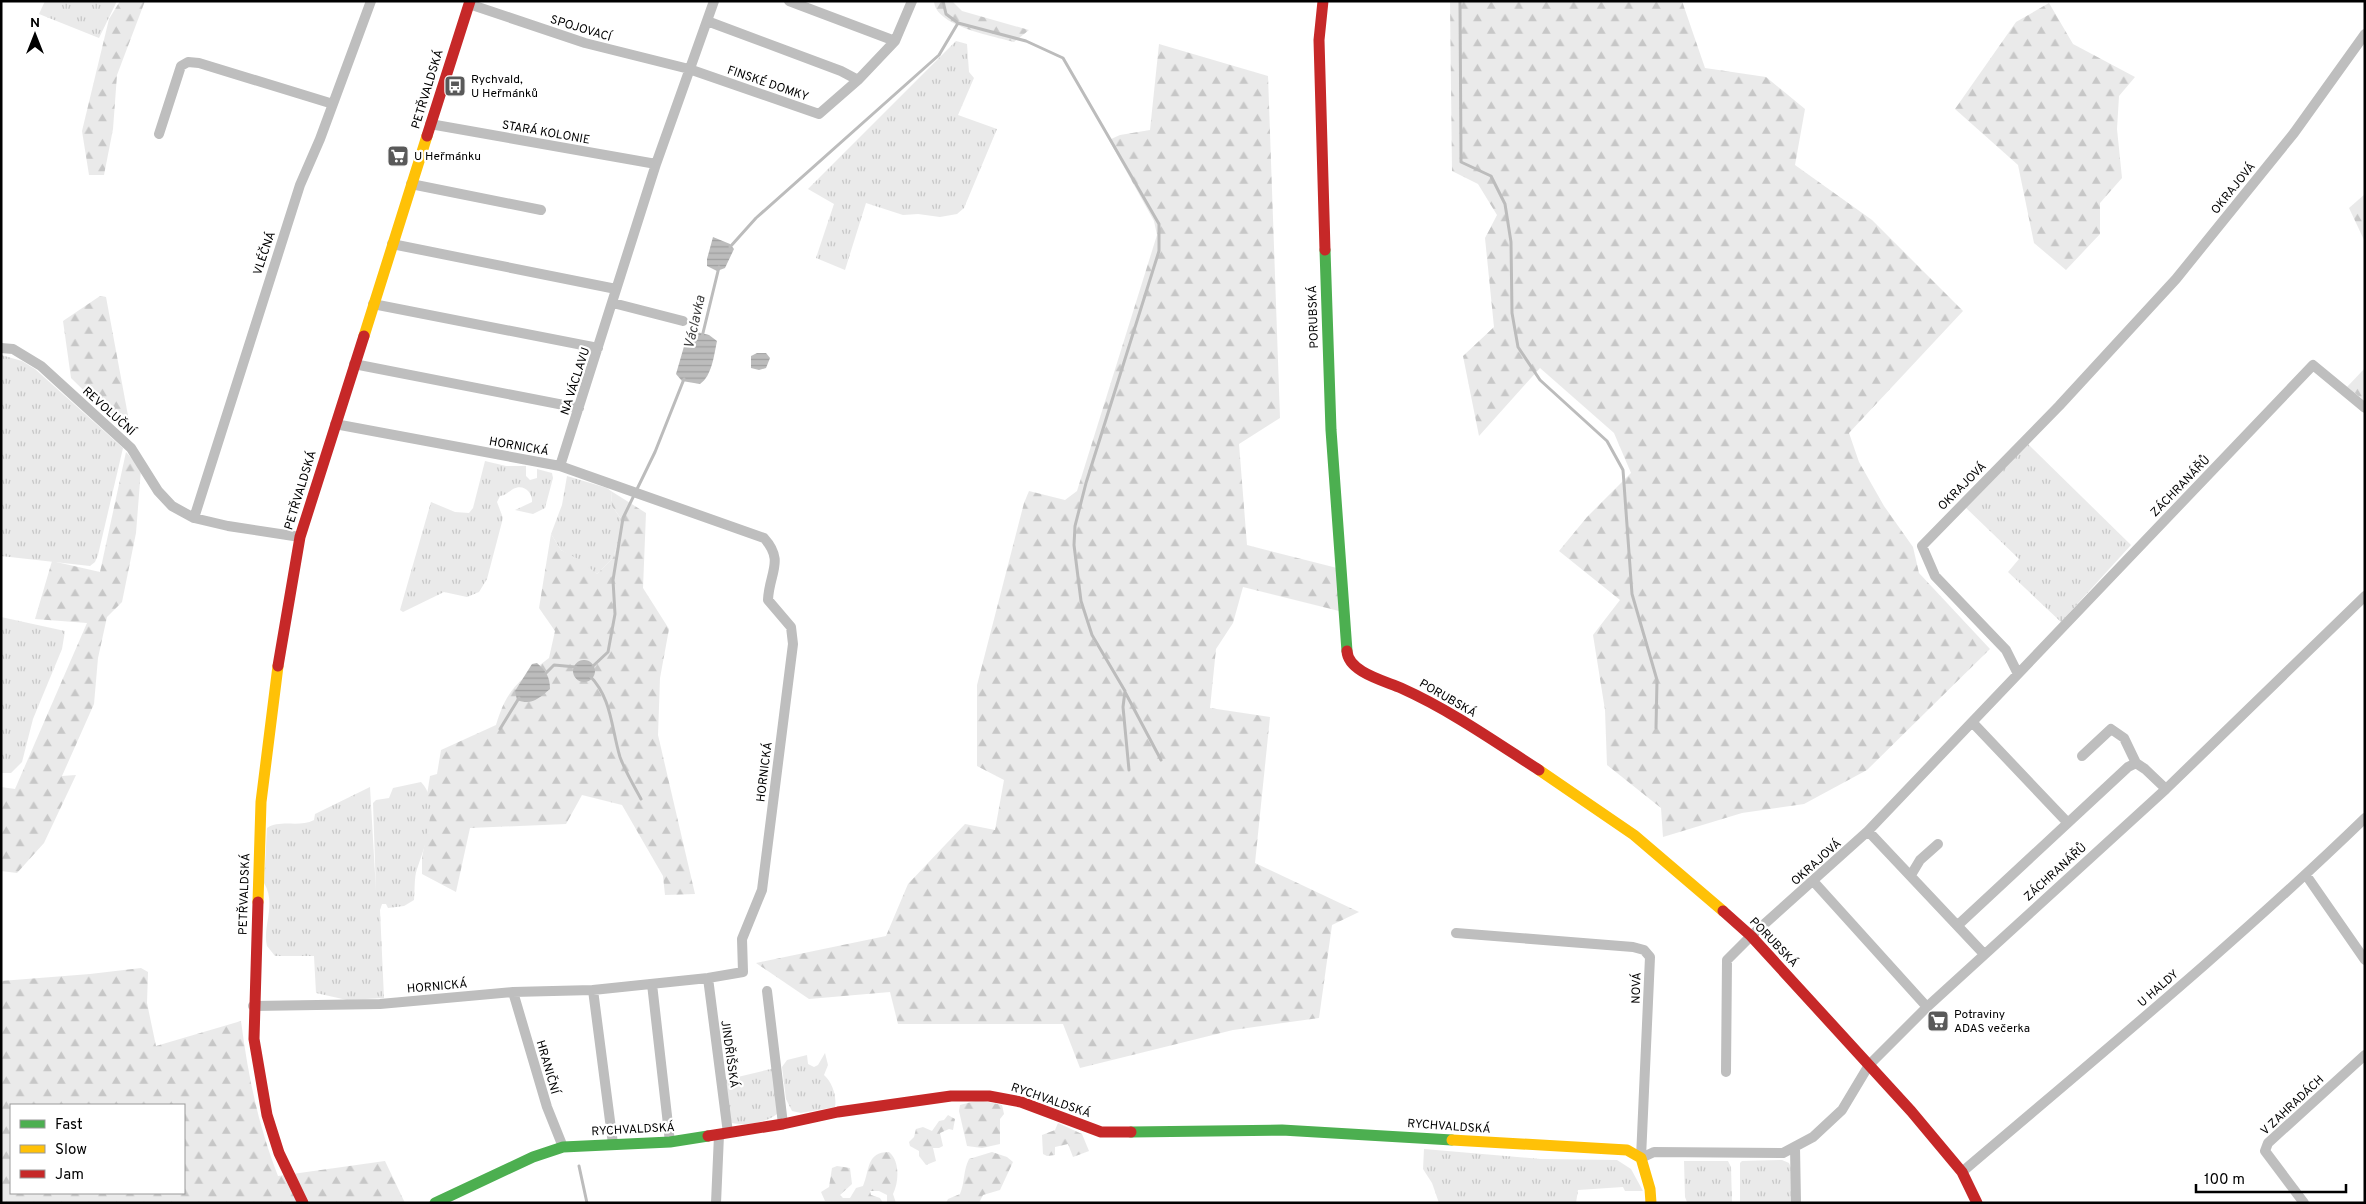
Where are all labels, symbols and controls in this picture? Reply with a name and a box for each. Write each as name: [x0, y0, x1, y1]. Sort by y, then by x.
north arrow: [10, 10, 60, 60]
street label: SPOJOVACÍ: [548, 12, 615, 46]
text: N: [30, 15, 40, 32]
street label: PETŘVALDSKÁ: [408, 48, 448, 131]
street label: FINSKÉ DOMKY: [725, 63, 811, 105]
place label: Rychvald, U Heřmánků: [471, 72, 538, 102]
bus stop icon: Rychvald, U Heřmánků: [443, 74, 467, 98]
street label: STARÁ KOLONIE: [501, 117, 591, 149]
supermarket icon: U Heřmánku: [386, 144, 410, 168]
place label: U Heřmánku: [414, 149, 481, 165]
street label: OKRAJOVÁ: [2208, 159, 2260, 218]
street label: VLÉČNÁ: [250, 229, 280, 277]
street label: PORUBSKÁ: [1305, 285, 1323, 349]
water label: Václavka: [681, 293, 710, 351]
street label: NA VÁCLAVU: [557, 345, 594, 417]
street label: REVOLUČNÍ: [79, 384, 139, 441]
street label: HORNICKÁ: [488, 434, 550, 460]
street label: PETŘVALDSKÁ: [281, 449, 321, 532]
street label: ZÁCHRANÁŘŮ: [2147, 452, 2214, 521]
street label: OKRAJOVÁ: [1935, 459, 1990, 514]
street label: PORUBSKÁ: [1416, 676, 1479, 722]
street label: HORNICKÁ: [753, 741, 777, 803]
street label: OKRAJOVÁ: [1788, 836, 1845, 889]
street label: ZÁCHRANÁŘŮ: [2020, 840, 2090, 905]
street label: PETŘVALDSKÁ: [236, 853, 254, 935]
street label: PORUBSKÁ: [1745, 914, 1801, 971]
street label: U HALDY: [2135, 966, 2183, 1011]
street label: NOVÁ: [1628, 972, 1646, 1004]
street label: HORNICKÁ: [406, 976, 468, 998]
place label: Potraviny ADAS večerka: [1954, 1007, 2030, 1037]
supermarket icon: Potraviny ADAS večerka: [1926, 1009, 1950, 1033]
street label: JINDŘIŠSKÁ: [716, 1019, 742, 1089]
street label: HRANIČNÍ: [532, 1038, 563, 1098]
street label: V ZAHRADÁCH: [2258, 1072, 2328, 1139]
street label: RYCHVALDSKÁ: [1009, 1080, 1093, 1122]
legend: [10, 1104, 185, 1194]
text: Fast: [55, 1116, 83, 1135]
street label: RYCHVALDSKÁ: [1407, 1116, 1491, 1138]
street label: RYCHVALDSKÁ: [591, 1120, 675, 1140]
text: Slow: [55, 1141, 87, 1160]
scale bar: [2196, 1162, 2346, 1194]
text: Jam: [55, 1166, 84, 1185]
text: 100 m: [2204, 1171, 2245, 1190]

